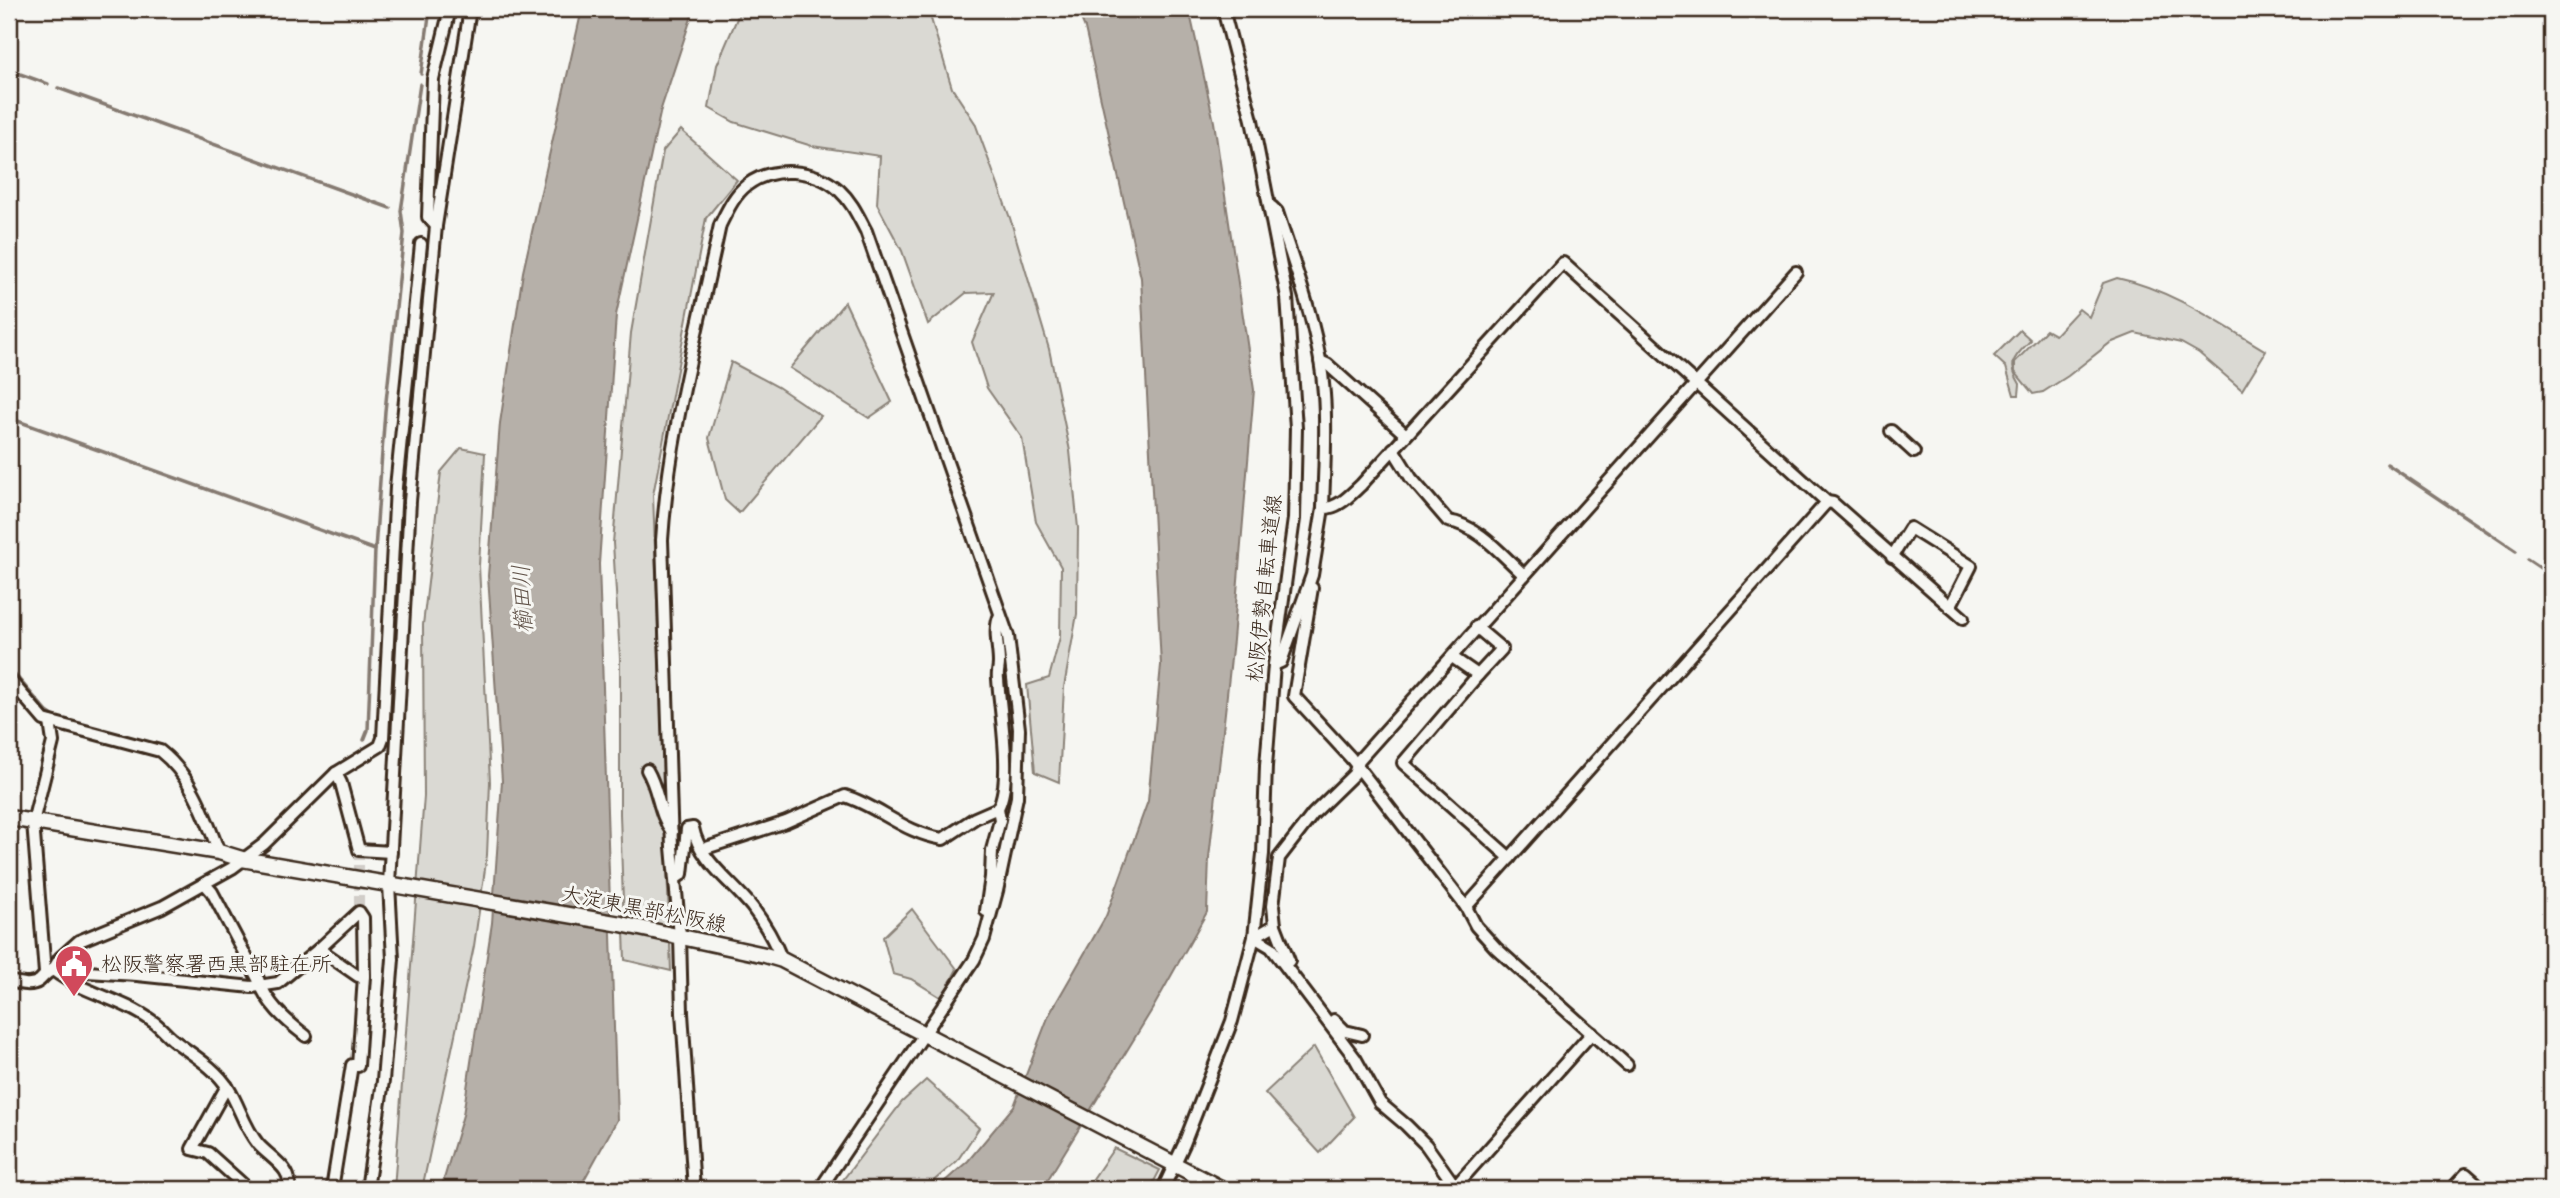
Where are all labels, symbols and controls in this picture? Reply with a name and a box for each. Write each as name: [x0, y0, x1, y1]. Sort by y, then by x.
street label: 松阪伊勢自転車道線: [1242, 493, 1286, 683]
water label: 櫛田川: [507, 564, 538, 634]
street label: 大淀東黒部松阪線: [559, 881, 729, 937]
public building icon: 松阪警察署西黒部駐在所: [53, 943, 95, 998]
place label: 松阪警察署西黒部駐在所: [101, 952, 332, 976]

